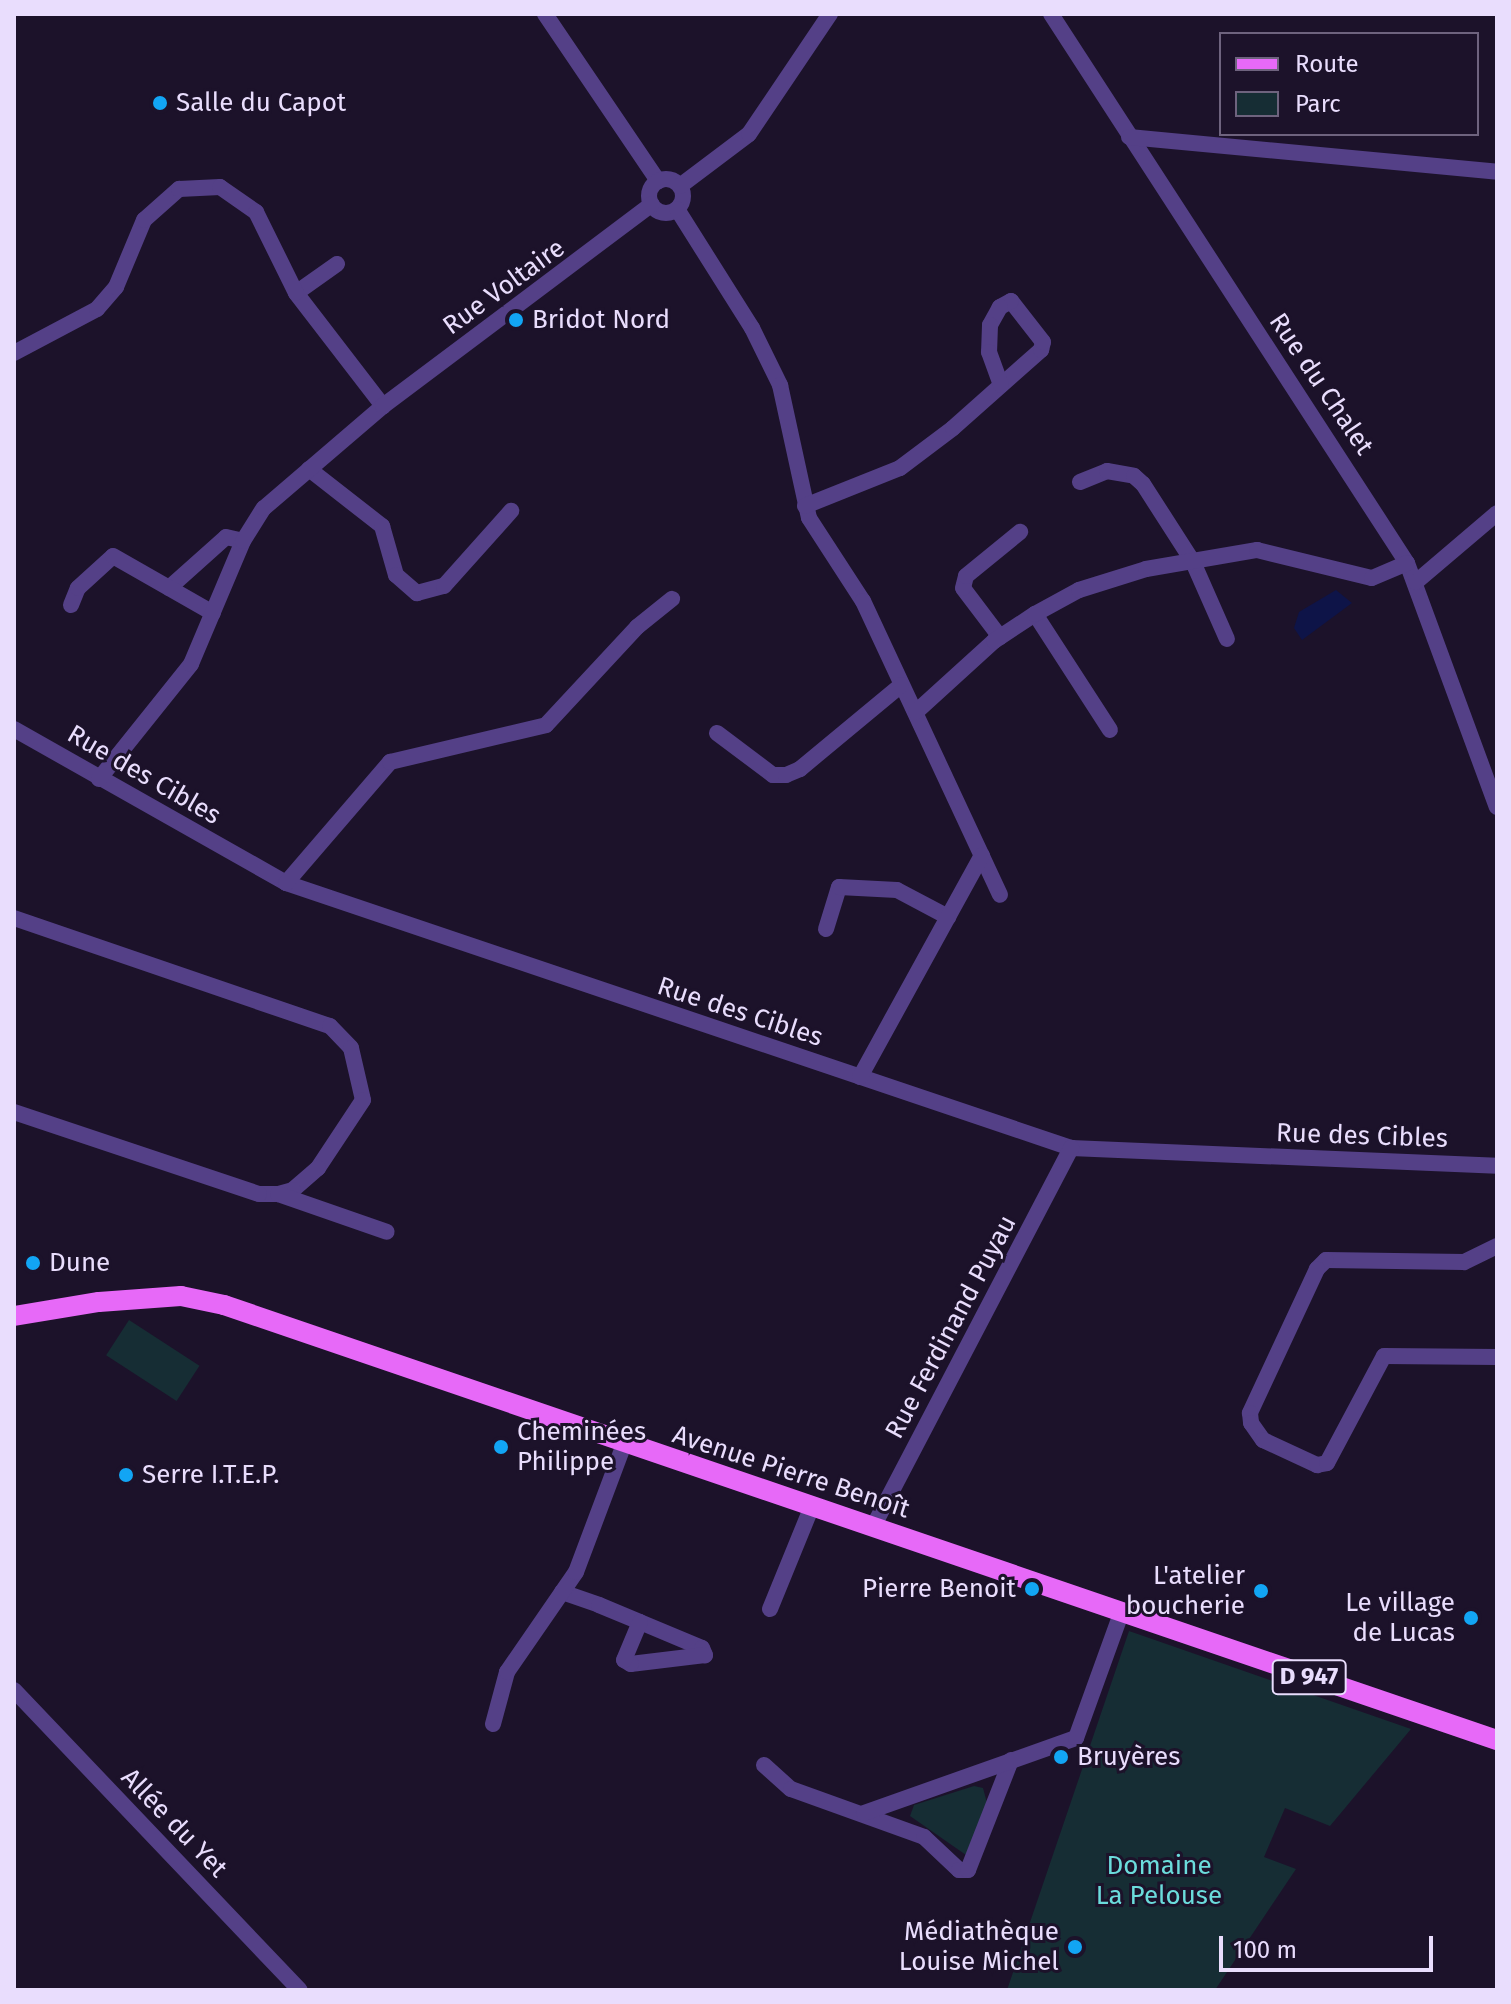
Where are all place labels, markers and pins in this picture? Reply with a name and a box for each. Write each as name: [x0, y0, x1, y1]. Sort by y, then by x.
place label: Salle du Capot: [176, 87, 346, 119]
marker: Salle du Capot: [151, 94, 169, 112]
place label: Bridot Nord: [532, 304, 670, 336]
marker: Bridot Nord: [507, 311, 525, 329]
place label: Dune: [49, 1247, 110, 1279]
marker: Dune: [24, 1254, 42, 1272]
place label: Cheminées Philippe: [517, 1416, 646, 1478]
marker: Cheminées Philippe: [492, 1438, 510, 1456]
place label: Serre I.T.E.P.: [142, 1459, 280, 1491]
marker: Serre I.T.E.P.: [117, 1466, 135, 1484]
place label: L'atelier boucherie: [1126, 1560, 1245, 1622]
place label: Pierre Benoit: [862, 1573, 1016, 1605]
marker: Pierre Benoit: [1023, 1580, 1041, 1598]
marker: L'atelier boucherie: [1252, 1582, 1270, 1600]
place label: Le village de Lucas: [1345, 1587, 1455, 1648]
marker: Le village de Lucas: [1462, 1609, 1480, 1627]
place label: Bruyères: [1077, 1741, 1180, 1773]
marker: Bruyères: [1052, 1748, 1070, 1766]
place label: Médiathèque Louise Michel: [899, 1916, 1059, 1978]
marker: Médiathèque Louise Michel: [1066, 1938, 1084, 1956]

